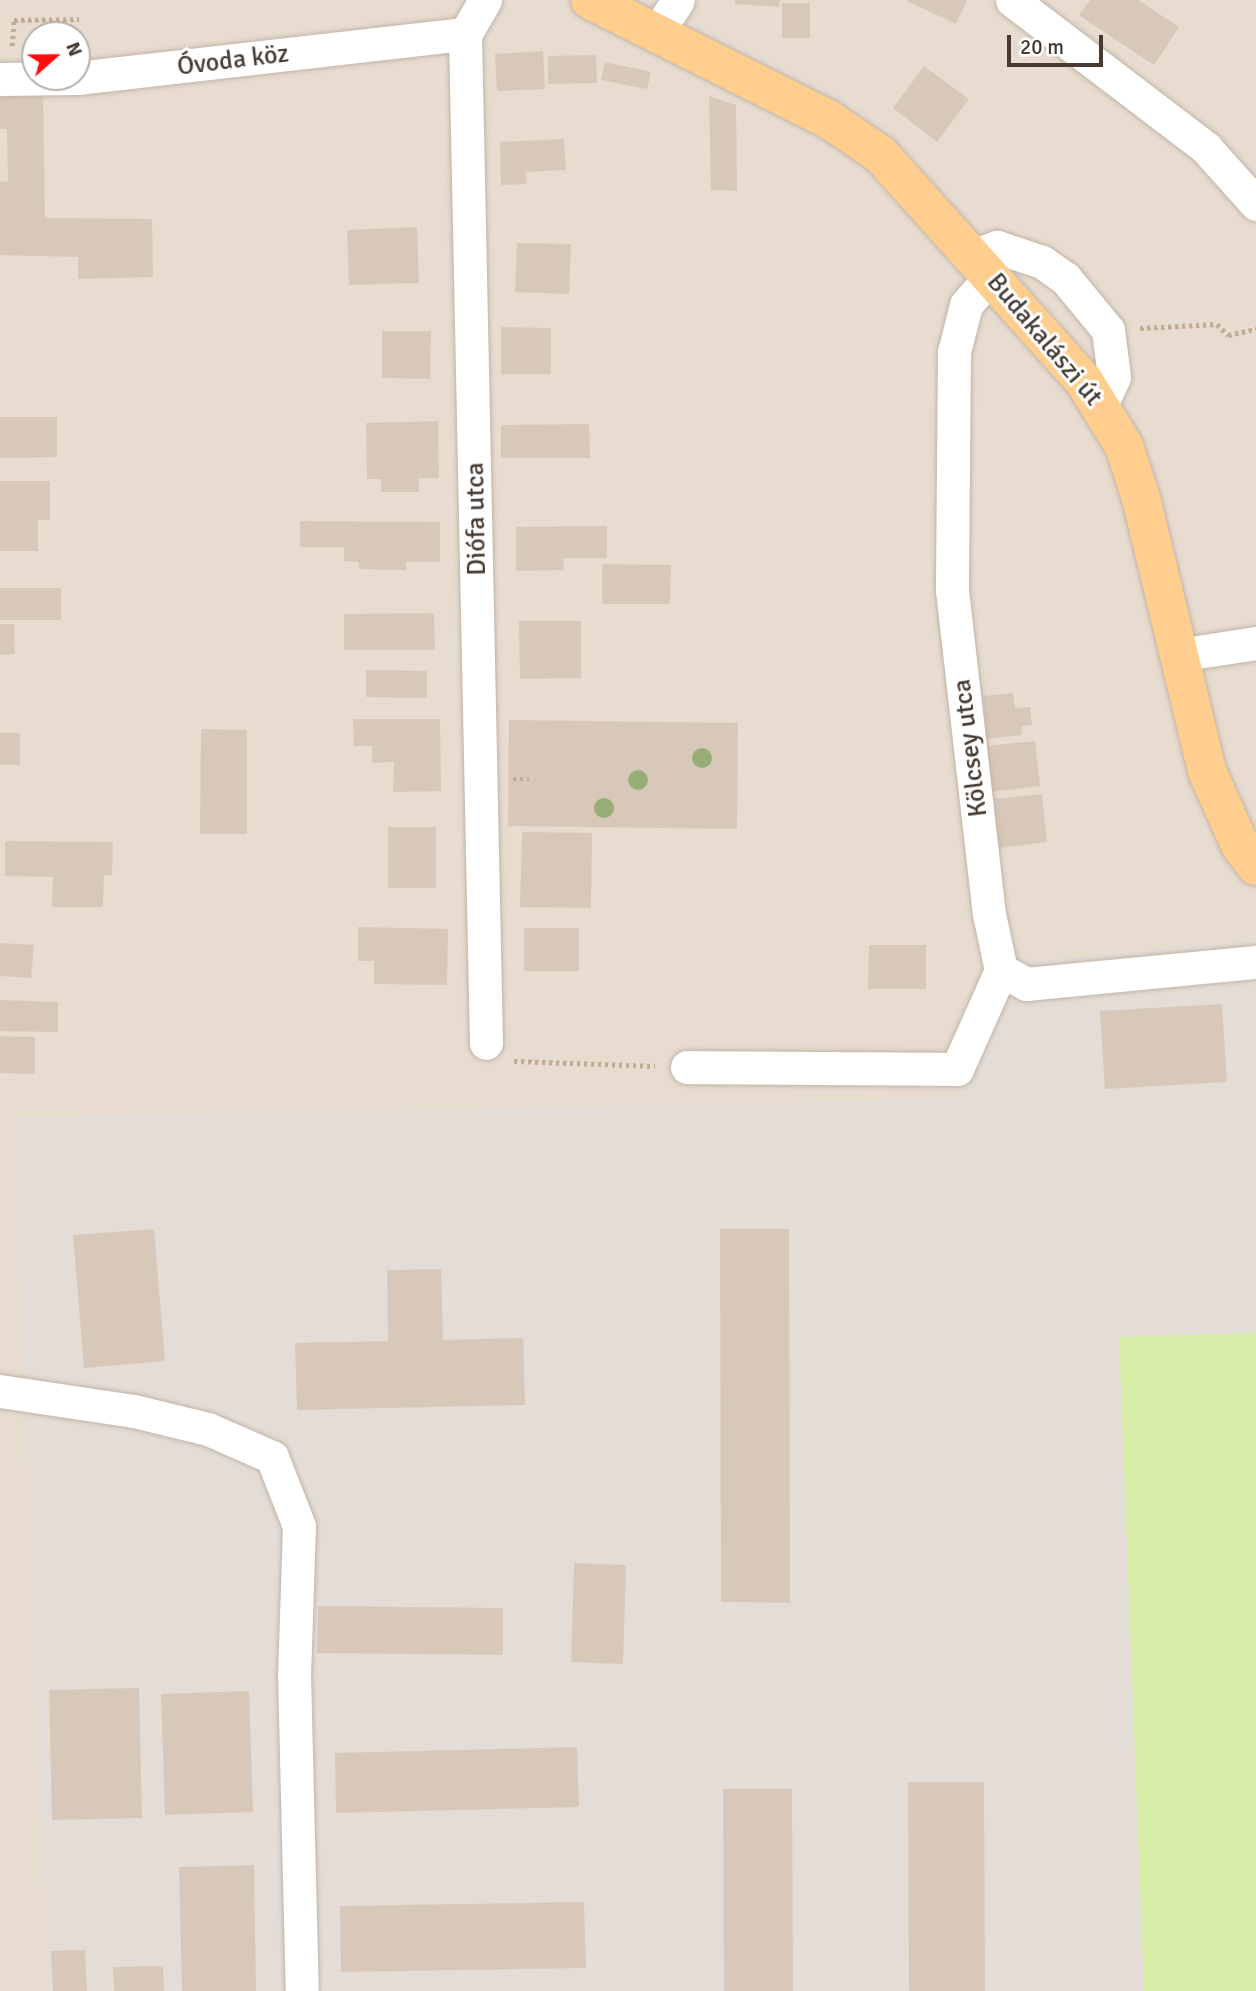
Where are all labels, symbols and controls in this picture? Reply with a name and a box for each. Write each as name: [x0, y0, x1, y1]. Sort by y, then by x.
north arrow: [21, 21, 91, 91]
scale bar: [1011, 21, 1107, 65]
text: 20 m: [1020, 34, 1064, 60]
text: N: [60, 39, 87, 60]
street label: Óvoda köz: [176, 39, 290, 83]
street label: Budakalászi út: [980, 268, 1108, 412]
street label: Diófa utca: [460, 462, 494, 576]
street label: Kölcsey utca: [947, 677, 995, 819]

